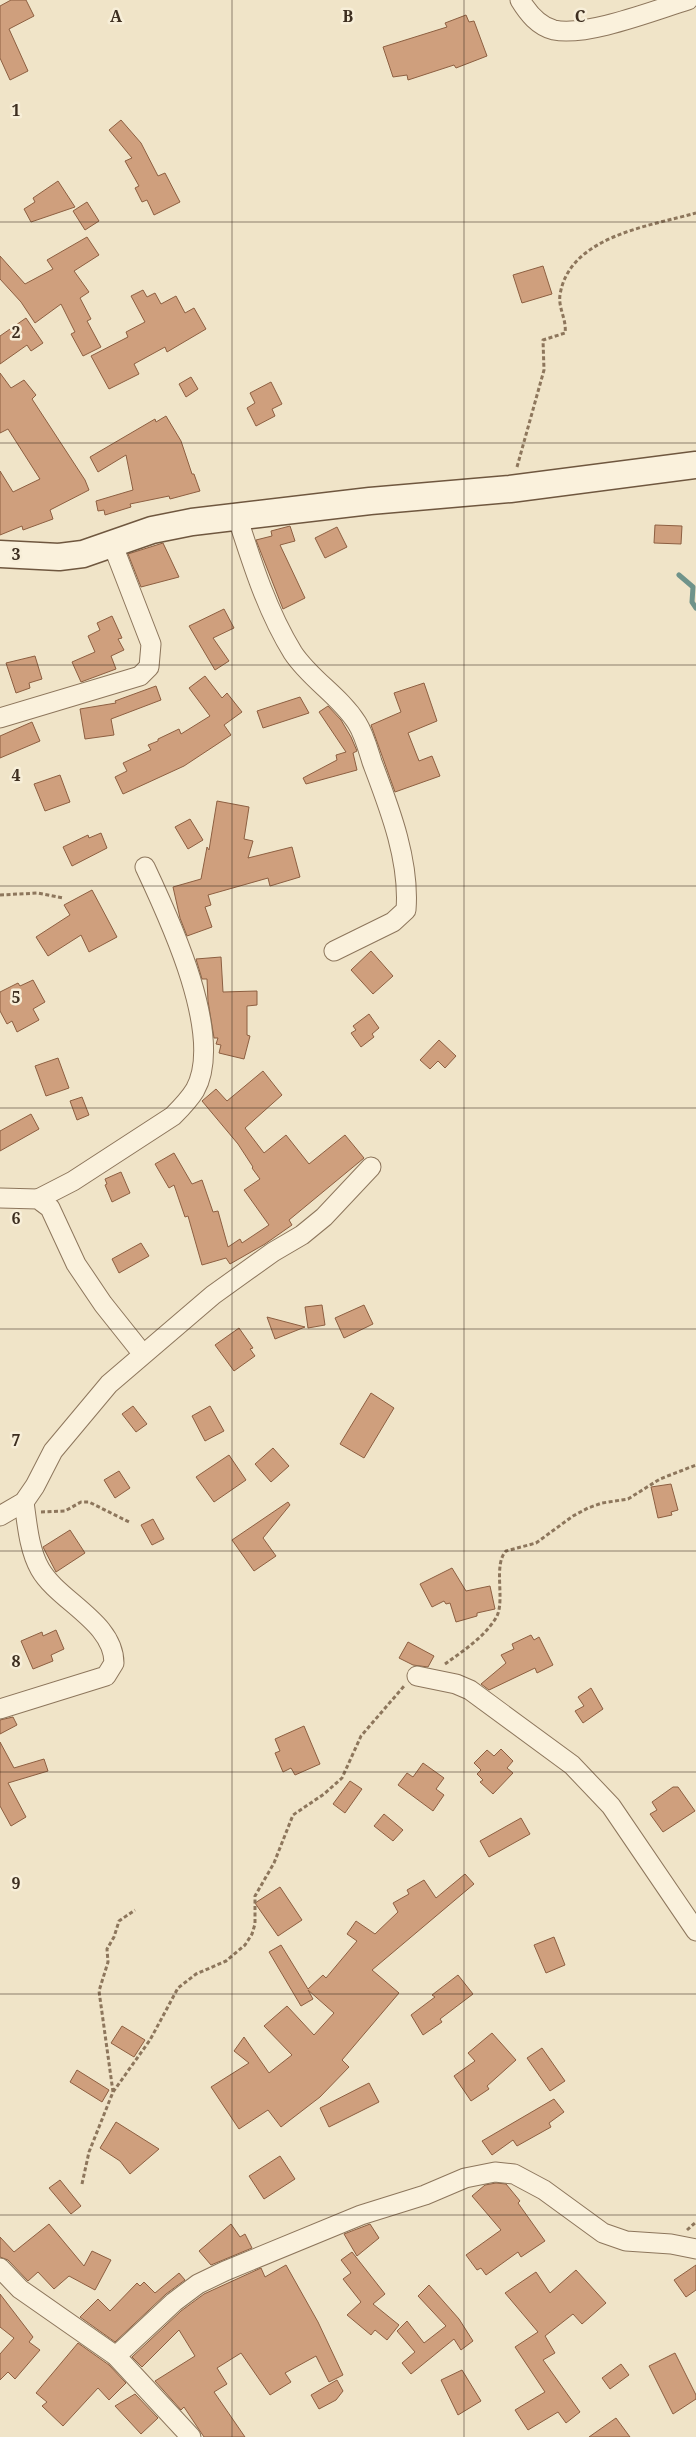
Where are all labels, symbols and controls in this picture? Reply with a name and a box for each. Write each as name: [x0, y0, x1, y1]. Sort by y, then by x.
text: A: [110, 5, 123, 27]
text: B: [343, 5, 354, 27]
text: C: [575, 5, 586, 27]
text: 1: [11, 99, 21, 121]
text: 2: [11, 321, 21, 343]
text: 3: [11, 543, 21, 565]
text: 4: [11, 764, 21, 786]
text: 5: [11, 986, 21, 1008]
text: 6: [11, 1207, 21, 1229]
text: 7: [11, 1429, 21, 1451]
text: 8: [11, 1650, 21, 1672]
text: 9: [11, 1872, 21, 1894]

